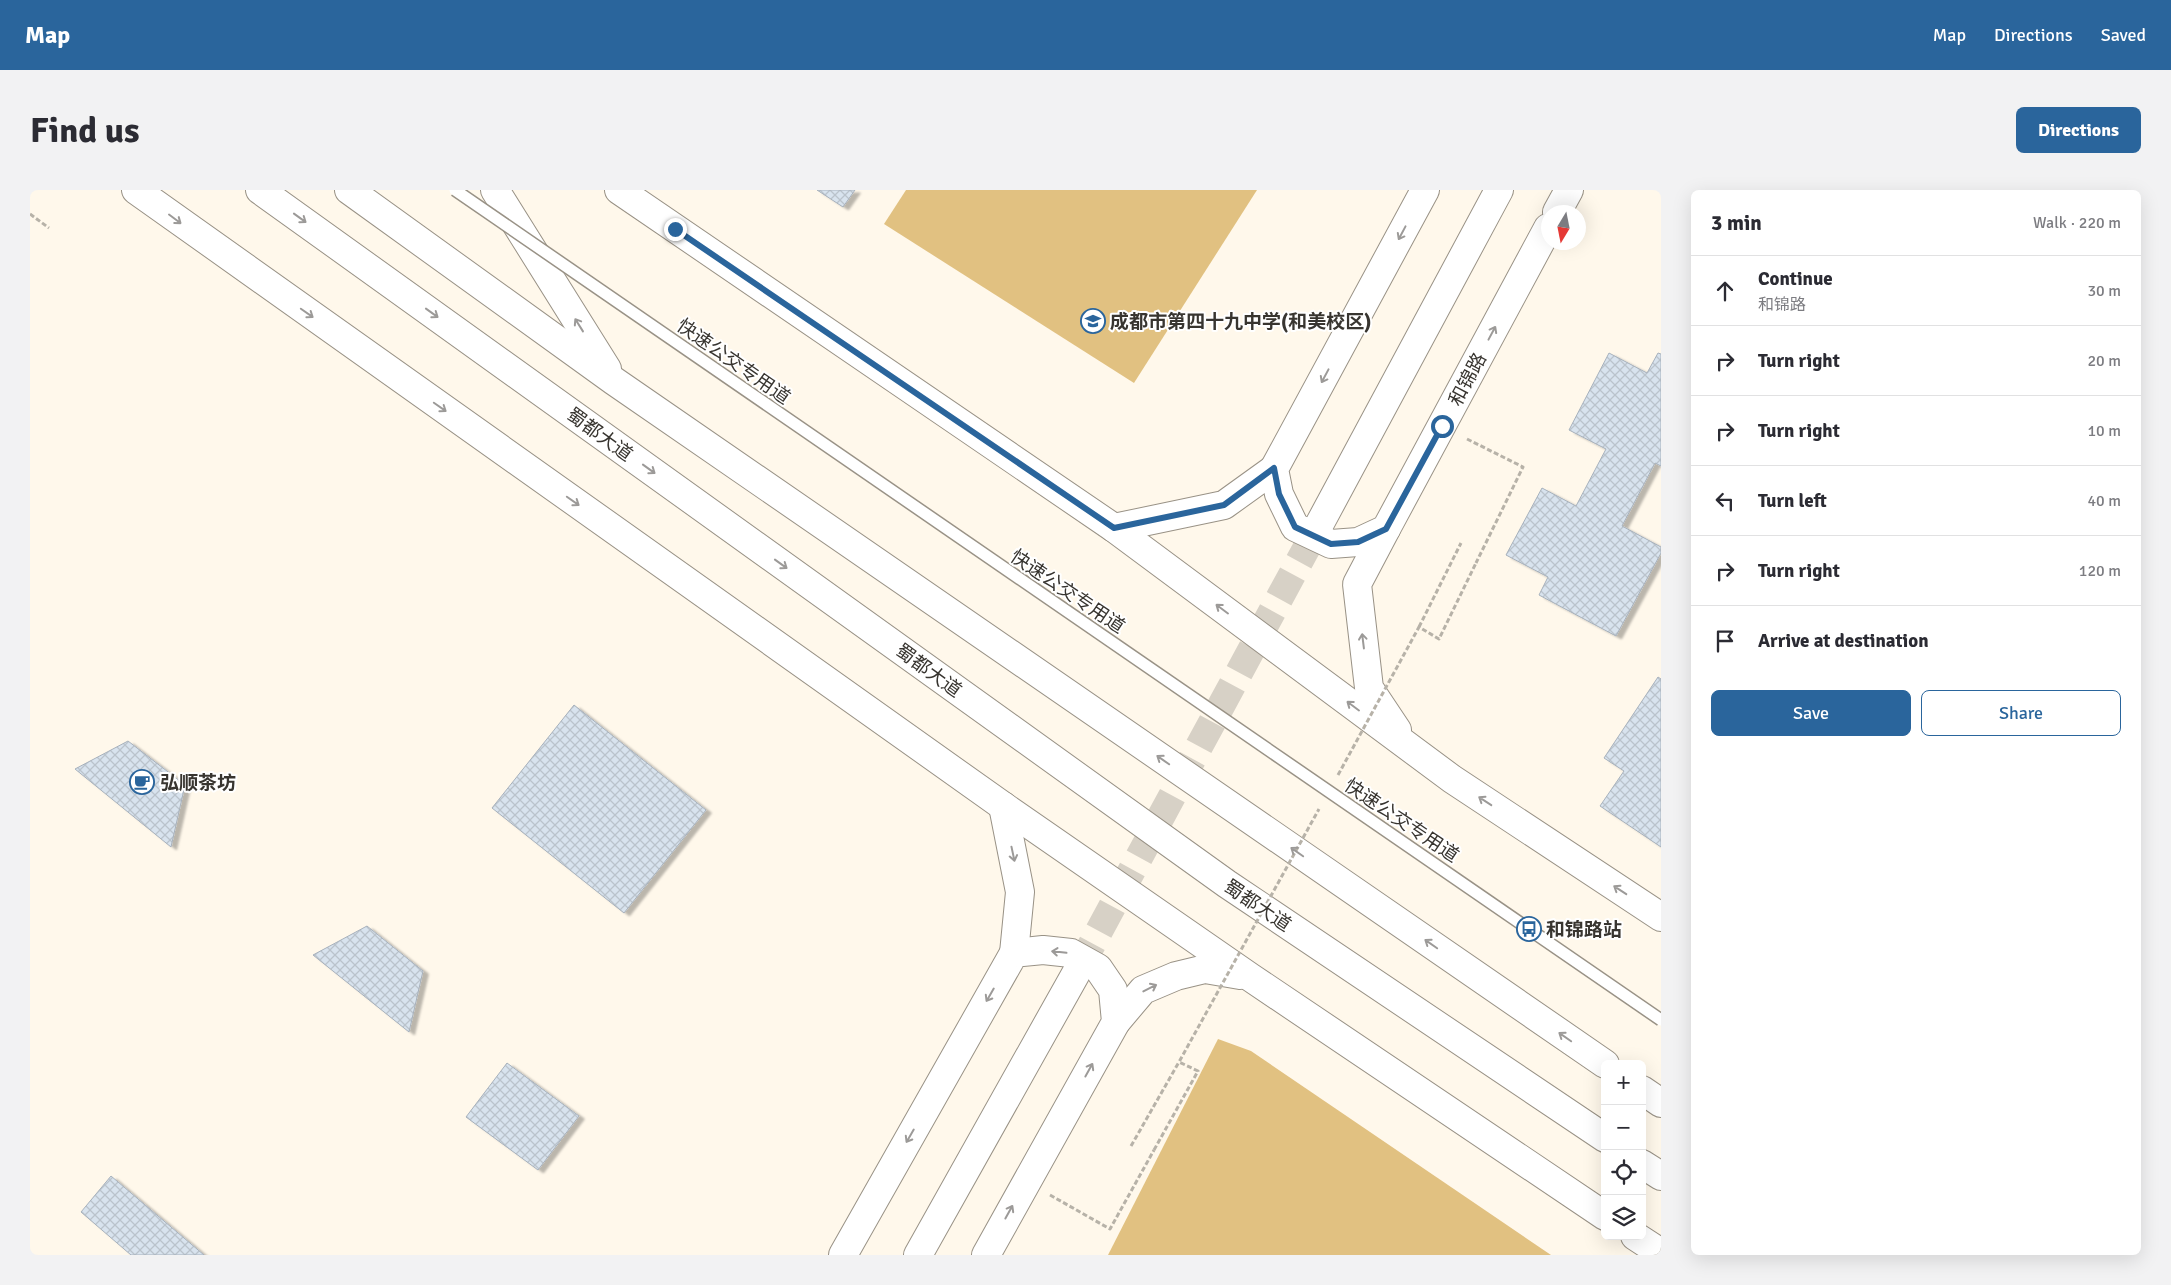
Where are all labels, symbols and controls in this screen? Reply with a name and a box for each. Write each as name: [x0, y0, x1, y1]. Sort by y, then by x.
text: Map: [25, 20, 70, 50]
text: Map: [1933, 24, 1966, 46]
text: Directions: [1994, 24, 2073, 46]
text: Saved: [2101, 24, 2146, 46]
button: Directions: [2016, 107, 2141, 153]
text: Find us: [30, 109, 140, 152]
north arrow: [1541, 205, 1586, 250]
text: 3 min: [1711, 210, 1762, 236]
one-way arrow: [293, 213, 306, 224]
text: Walk · 220 m: [2033, 213, 2121, 233]
one-way arrow: [168, 214, 182, 224]
route end: [664, 218, 687, 241]
one-way arrow: [1397, 225, 1406, 240]
text: Continue: [1758, 267, 1833, 291]
icon: ahead: [1711, 277, 1739, 305]
text: 30 m: [2087, 281, 2121, 301]
text: 和锦路: [1758, 295, 1806, 315]
one-way arrow: [300, 308, 314, 318]
one-way arrow: [425, 308, 439, 318]
school or university icon: 成都市第四十九中学(和美校区): [1080, 308, 1106, 334]
place label: 成都市第四十九中学(和美校区): [1110, 310, 1371, 334]
street label: 快速公交专用道: [672, 314, 795, 410]
one-way arrow: [574, 318, 584, 332]
one-way arrow: [1487, 325, 1497, 340]
icon: right: [1711, 347, 1739, 375]
street label: 和锦路: [1444, 349, 1492, 410]
text: Turn right: [1758, 349, 1840, 373]
text: 20 m: [2087, 351, 2121, 371]
one-way arrow: [1319, 368, 1329, 382]
one-way arrow: [433, 402, 447, 412]
street label: 蜀都大道: [562, 403, 637, 467]
route start: [1431, 415, 1454, 438]
icon: right: [1711, 417, 1739, 445]
text: Turn right: [1758, 419, 1840, 443]
text: 10 m: [2087, 421, 2121, 441]
one-way arrow: [642, 464, 656, 474]
icon: left: [1711, 487, 1739, 515]
text: Turn left: [1758, 489, 1827, 513]
text: 40 m: [2087, 491, 2121, 511]
one-way arrow: [565, 496, 579, 506]
street label: 快速公交专用道: [1006, 545, 1129, 639]
icon: right: [1711, 557, 1739, 585]
one-way arrow: [774, 559, 788, 569]
text: Turn right: [1758, 559, 1840, 583]
text: 120 m: [2079, 561, 2121, 581]
one-way arrow: [1215, 604, 1229, 614]
icon: arrive: [1711, 627, 1739, 655]
text: Arrive at destination: [1758, 629, 1929, 653]
one-way arrow: [1358, 634, 1368, 650]
street label: 蜀都大道: [891, 639, 966, 703]
button: Save: [1711, 690, 1911, 736]
button: Share: [1921, 690, 2121, 736]
one-way arrow: [1346, 701, 1360, 711]
one-way arrow: [1157, 755, 1171, 765]
cafe icon: 弘顺茶坊: [129, 769, 155, 795]
place label: 弘顺茶坊: [160, 771, 236, 795]
street label: 快速公交专用道: [1340, 774, 1463, 868]
one-way arrow: [1478, 796, 1492, 806]
one-way arrow: [1008, 846, 1018, 862]
one-way arrow: [1290, 847, 1304, 857]
street label: 蜀都大道: [1219, 875, 1296, 937]
one-way arrow: [1614, 885, 1628, 895]
bus stop icon: 和锦路站: [1516, 916, 1542, 942]
place label: 和锦路站: [1546, 918, 1622, 942]
one-way arrow: [1424, 939, 1438, 949]
one-way arrow: [1051, 947, 1067, 957]
one-way arrow: [1142, 983, 1157, 993]
one-way arrow: [985, 987, 994, 1002]
one-way arrow: [1558, 1032, 1572, 1042]
map controls: [1601, 1060, 1646, 1240]
button: +: [1601, 1060, 1646, 1105]
one-way arrow: [1084, 1064, 1094, 1078]
button: −: [1601, 1105, 1646, 1150]
one-way arrow: [904, 1129, 914, 1143]
button: locate: [1601, 1150, 1646, 1195]
button: layers: [1601, 1195, 1646, 1240]
one-way arrow: [1005, 1206, 1015, 1220]

